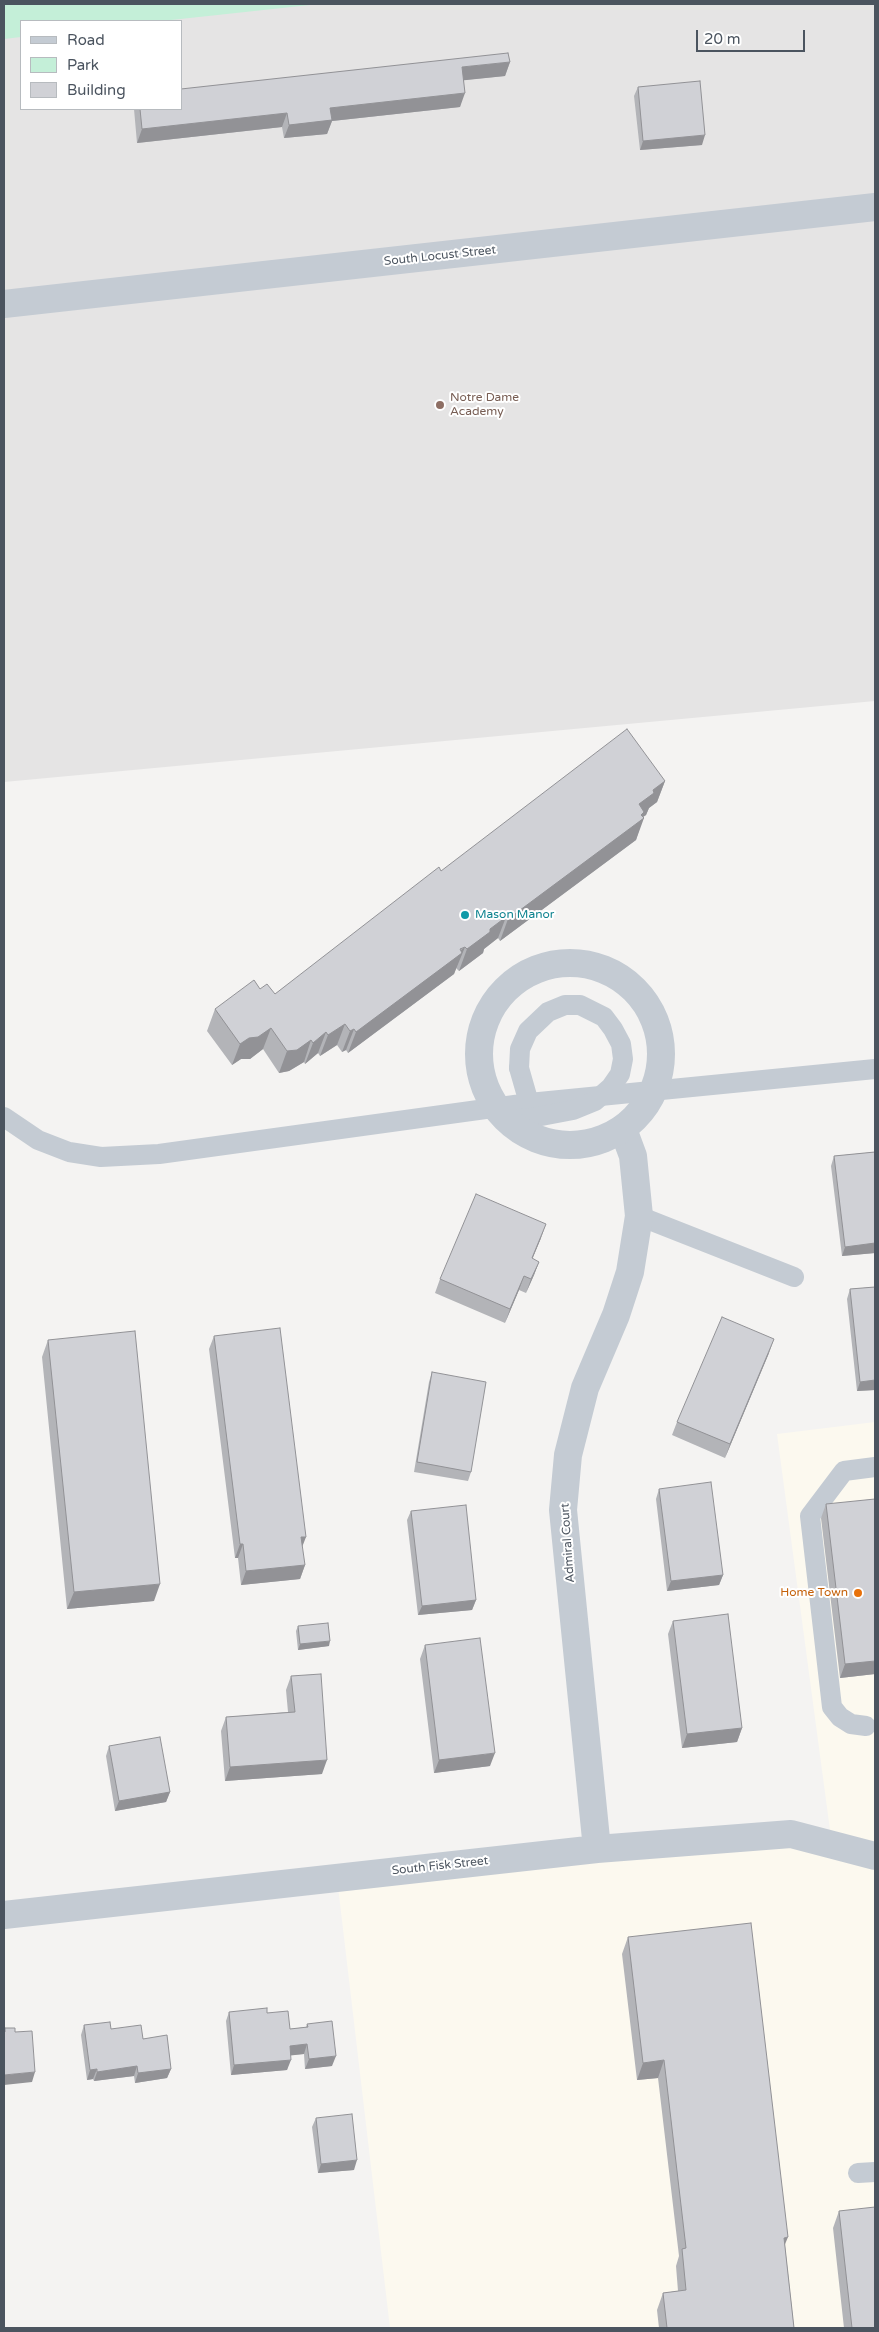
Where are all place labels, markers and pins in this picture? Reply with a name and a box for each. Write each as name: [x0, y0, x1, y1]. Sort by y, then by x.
place label: Notre Dame Academy: [450, 391, 519, 419]
marker: Notre Dame Academy: [434, 399, 446, 411]
place label: Mason Manor: [475, 908, 554, 922]
marker: Mason Manor: [459, 909, 471, 921]
place label: Home Town: [780, 1586, 848, 1600]
marker: Home Town: [852, 1587, 864, 1599]

